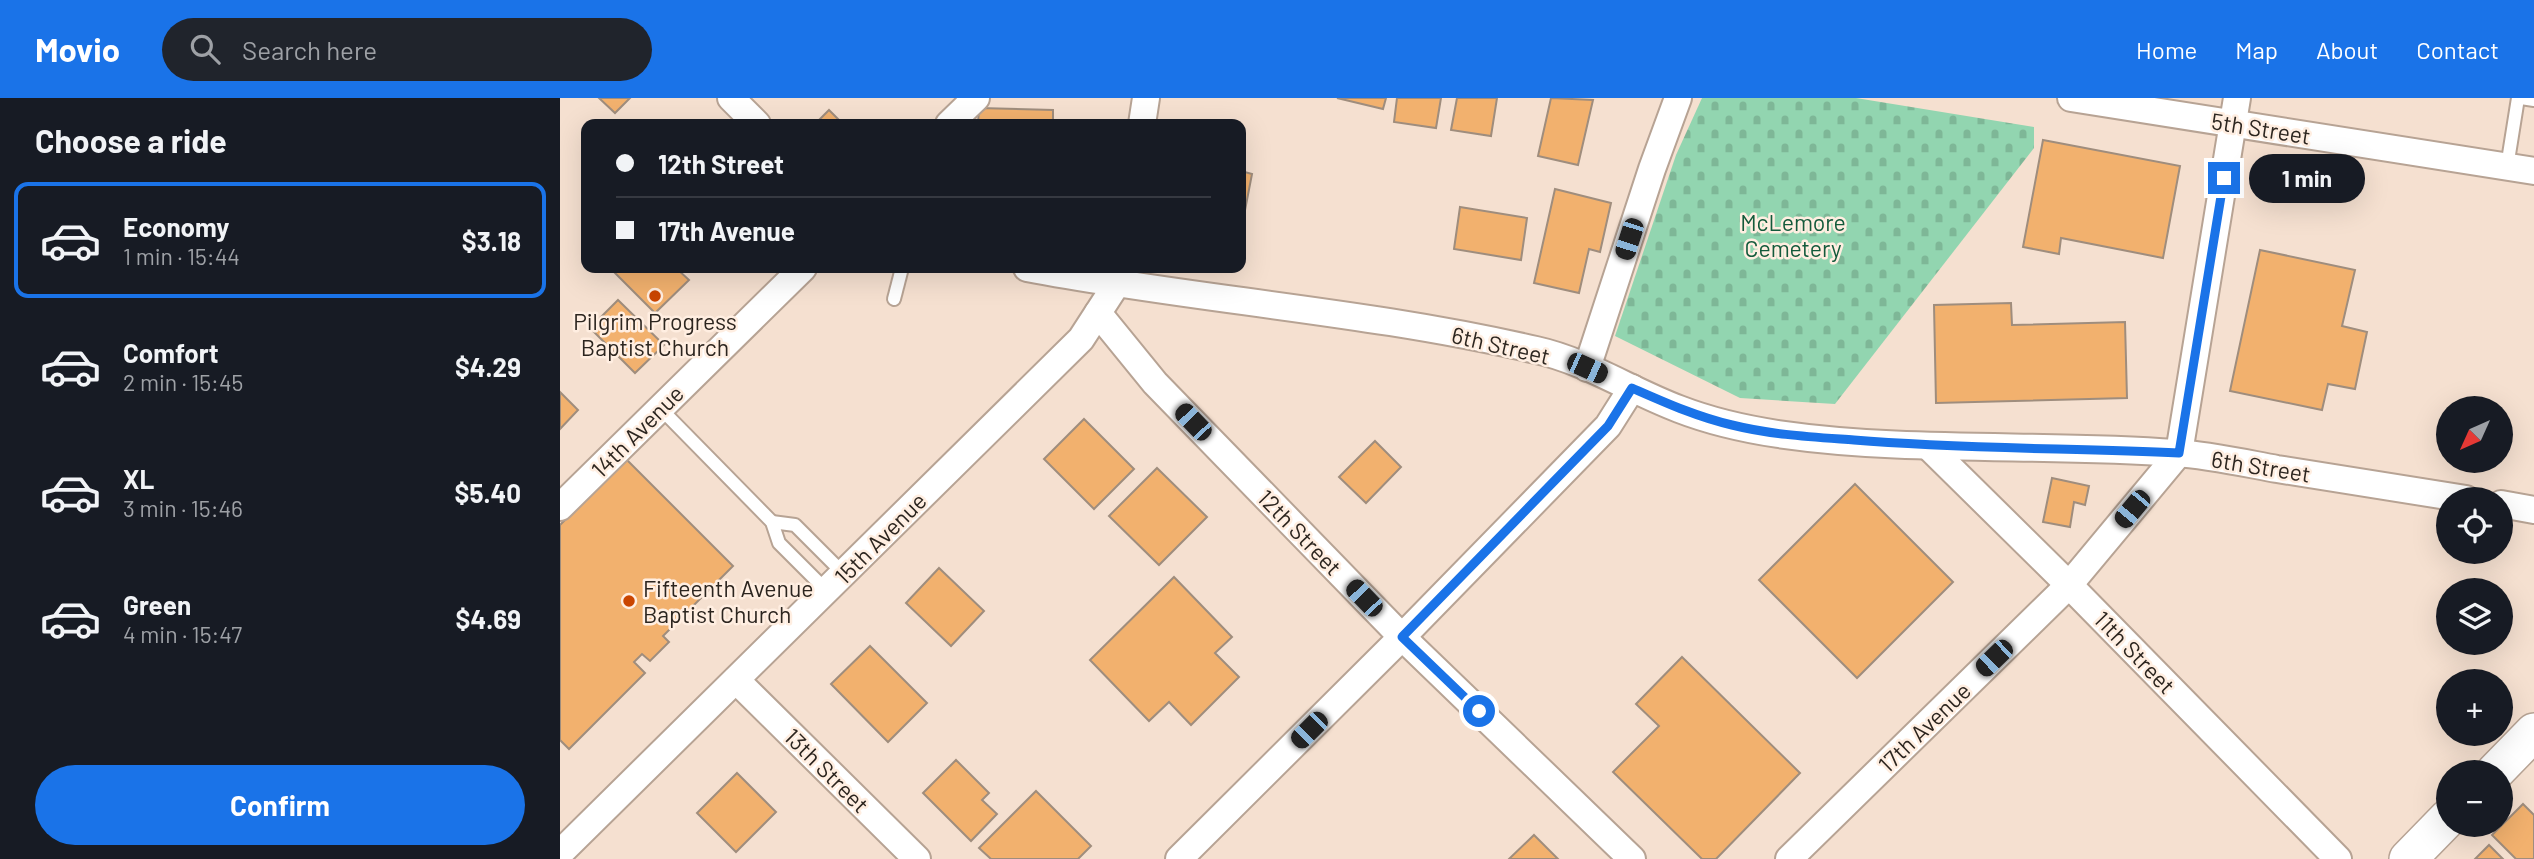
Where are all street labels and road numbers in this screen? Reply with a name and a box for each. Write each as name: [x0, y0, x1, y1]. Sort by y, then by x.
street label: 5th Street: [2209, 106, 2313, 150]
street label: 6th Street: [1449, 320, 1553, 370]
street label: 14th Avenue: [585, 379, 689, 483]
street label: 6th Street: [2209, 444, 2313, 488]
street label: 12th Street: [1252, 483, 1348, 581]
street label: 15th Avenue: [828, 486, 932, 590]
street label: 11th Street: [2089, 605, 2181, 699]
street label: 17th Avenue: [1872, 676, 1976, 778]
street label: 13th Street: [779, 722, 875, 818]

